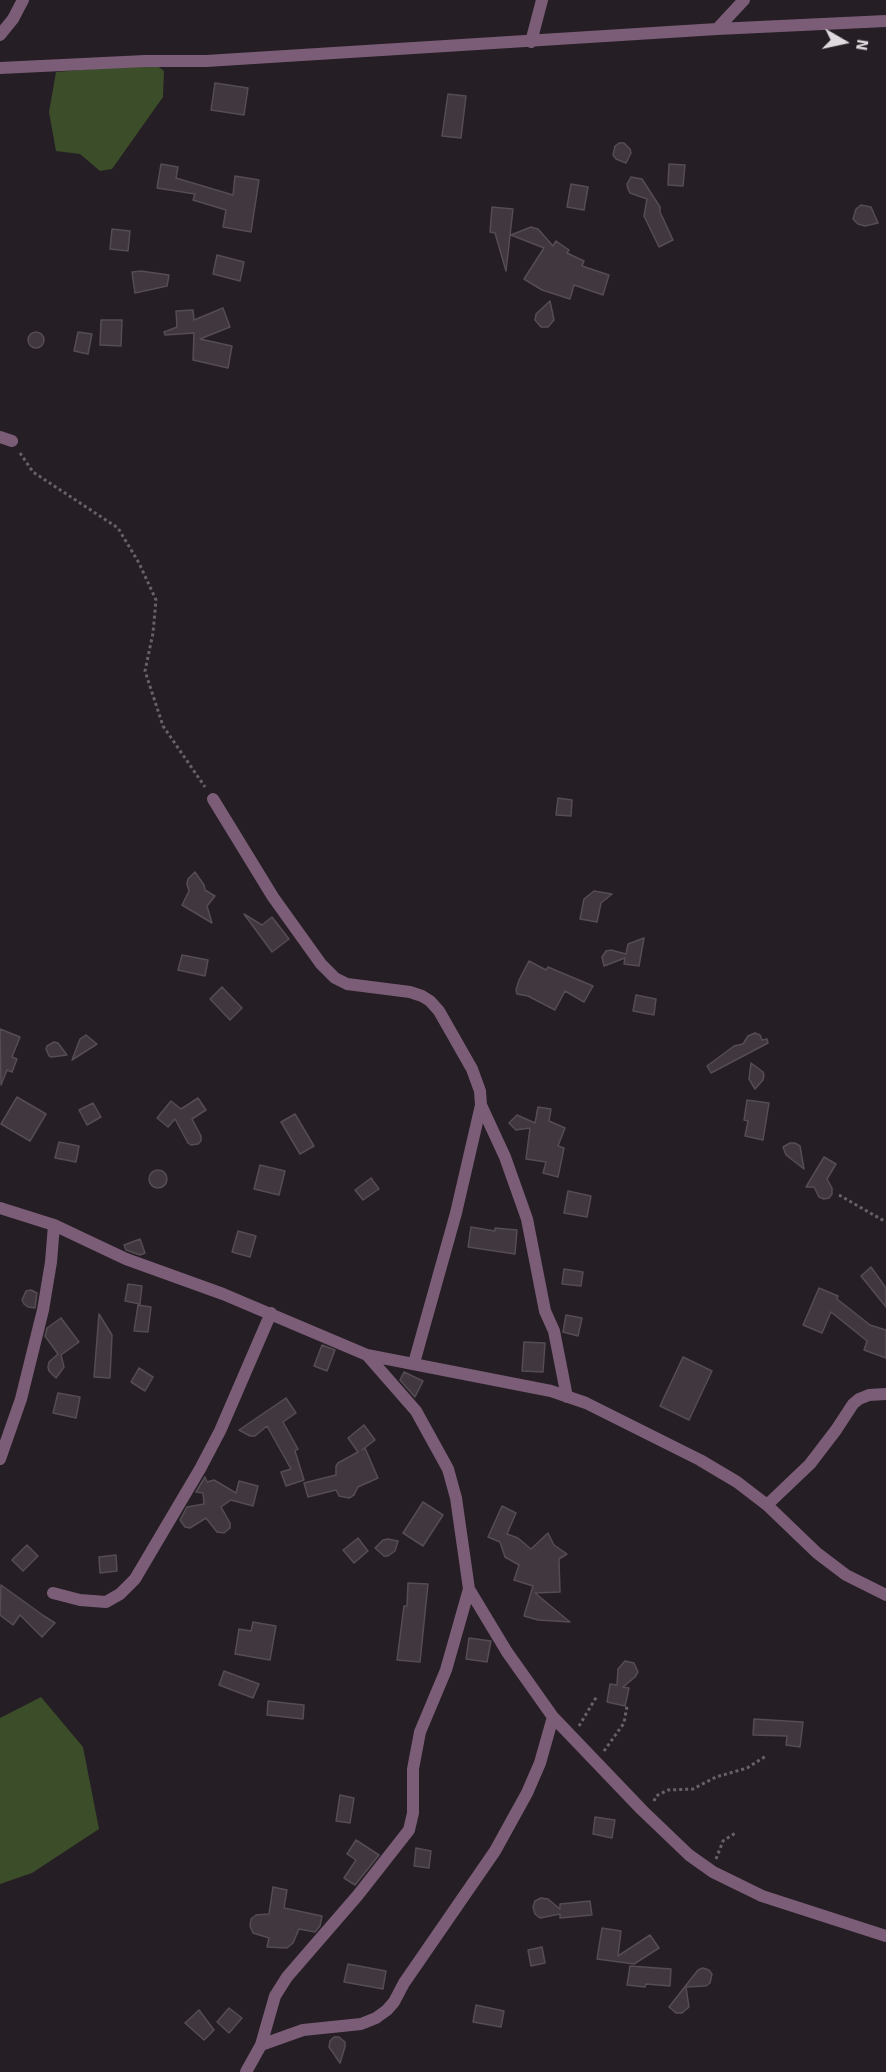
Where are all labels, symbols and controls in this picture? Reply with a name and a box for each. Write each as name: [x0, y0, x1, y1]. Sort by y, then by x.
north arrow: [814, 12, 874, 72]
text: N: [851, 38, 873, 52]

